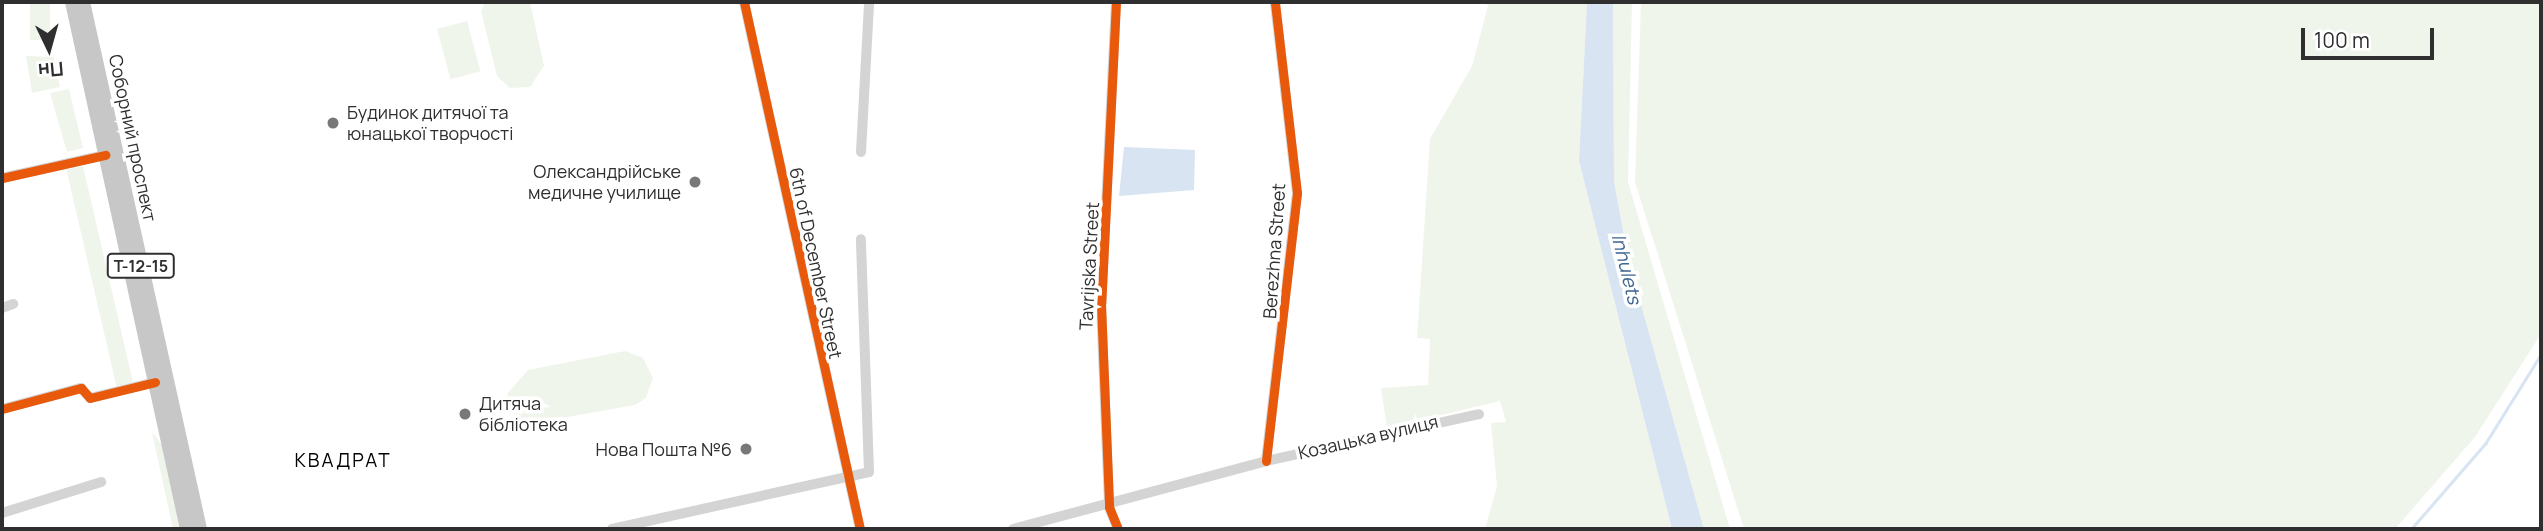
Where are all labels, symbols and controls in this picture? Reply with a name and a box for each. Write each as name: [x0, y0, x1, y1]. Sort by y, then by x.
north arrow: [14, 14, 84, 84]
scale bar: [2305, 14, 2438, 58]
text: 100 m: [2314, 26, 2370, 54]
street label: Соборний проспект: [105, 52, 161, 224]
text: Пн: [37, 56, 65, 84]
place label: Будинок дитячої та юнацької творчості: [347, 102, 513, 144]
marker: Будинок дитячої та юнацької творчості: [325, 115, 341, 131]
place label: Олександрійське медичне училище: [528, 161, 681, 204]
street label: 6th of December Street: [785, 165, 847, 361]
marker: Олександрійське медичне училище: [687, 174, 703, 190]
street label: Berezhna Street: [1258, 183, 1290, 319]
street label: Tavrijska Street: [1075, 201, 1103, 331]
water label: Inhulets: [1606, 232, 1646, 306]
road number: Т-12-15: [106, 254, 176, 278]
place label: Дитяча бібліотека: [479, 393, 568, 436]
marker: Дитяча бібліотека: [457, 406, 473, 422]
street label: Козацька вулиця: [1296, 410, 1440, 464]
place label: Нова Пошта №6: [596, 438, 732, 460]
marker: Нова Пошта №6: [738, 441, 754, 457]
district label: КВАДРАТ: [295, 450, 391, 472]

